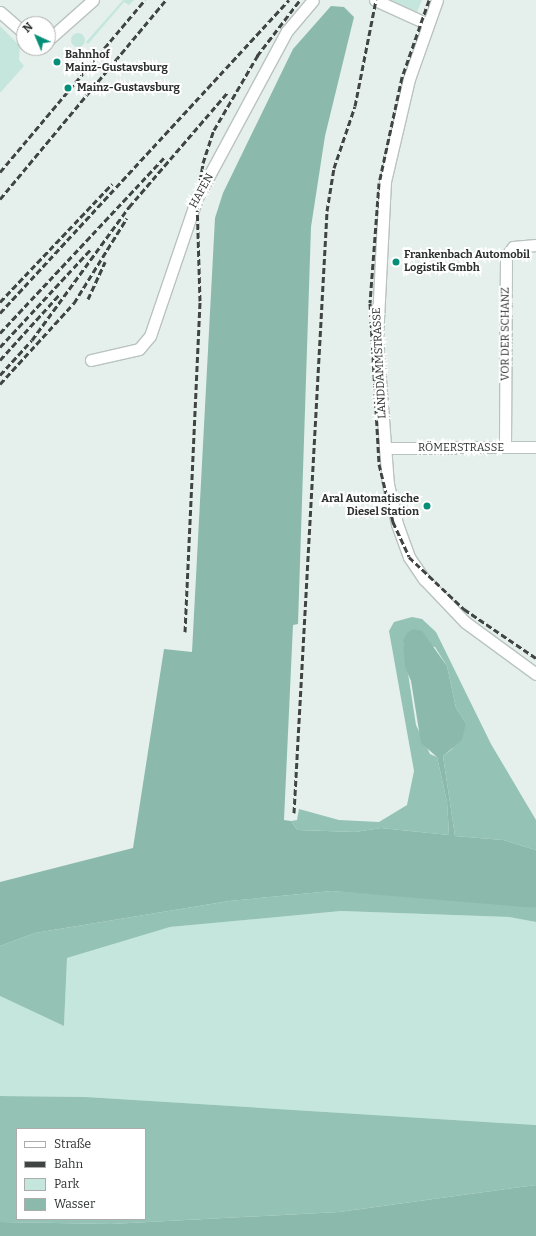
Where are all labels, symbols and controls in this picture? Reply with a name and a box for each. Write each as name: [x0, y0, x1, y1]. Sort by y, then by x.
north arrow: [16, 16, 56, 56]
text: N: [20, 20, 36, 35]
place label: Bahnhof Mainz-Gustavsburg: [65, 49, 168, 75]
marker: Bahnhof Mainz-Gustavsburg: [52, 57, 62, 67]
place label: Mainz-Gustavsburg: [77, 81, 180, 95]
marker: Mainz-Gustavsburg: [62, 82, 74, 94]
street label: HAFEN: [187, 171, 217, 211]
place label: Frankenbach Automobil Logistik Gmbh: [404, 249, 530, 275]
marker: Frankenbach Automobil Logistik Gmbh: [391, 257, 401, 267]
street label: VOR DER SCHANZ: [499, 287, 513, 381]
street label: LANDDAMMSTRASSE: [370, 307, 390, 419]
street label: RÖMERSTRASSE: [418, 441, 504, 455]
place label: Aral Automatische Diesel Station: [321, 493, 419, 519]
marker: Aral Automatische Diesel Station: [422, 501, 432, 511]
legend: [16, 1128, 146, 1220]
text: Straße: [54, 1137, 91, 1151]
text: Bahn: [54, 1157, 83, 1171]
text: Park: [54, 1177, 79, 1191]
text: Wasser: [54, 1197, 95, 1211]

